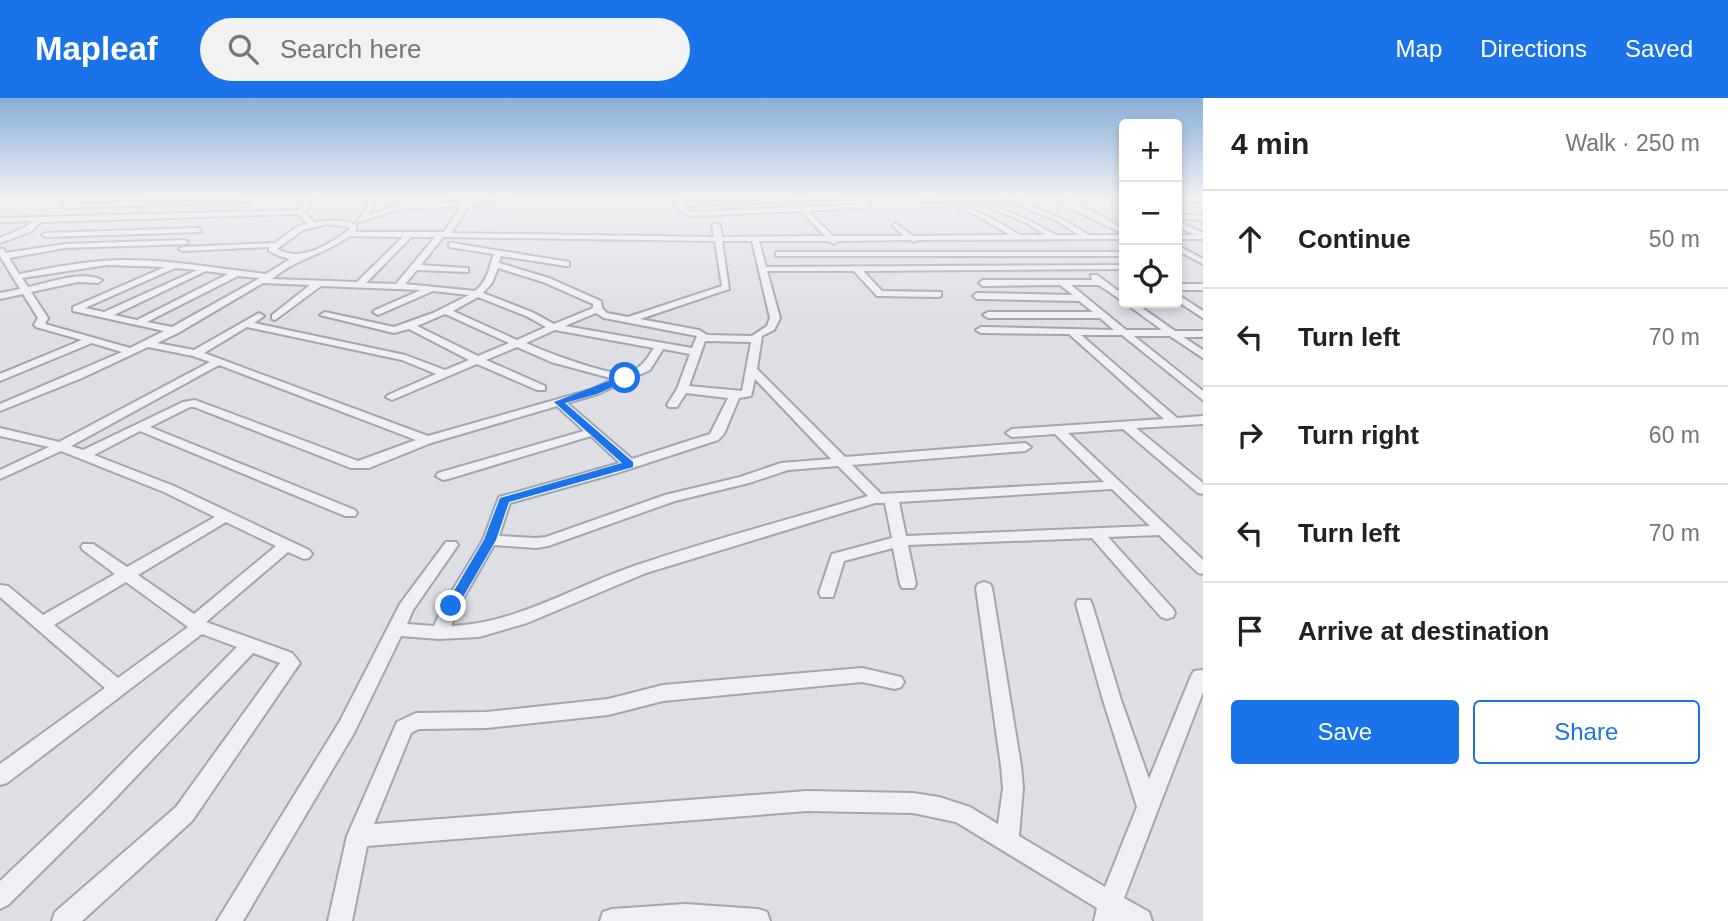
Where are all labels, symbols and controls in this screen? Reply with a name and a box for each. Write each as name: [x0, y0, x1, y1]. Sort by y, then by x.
search box: [200, 18, 690, 81]
text: Mapleaf: [35, 30, 158, 67]
icon: search: [224, 30, 262, 68]
text: Search here: [280, 34, 422, 64]
text: Map: [1396, 35, 1442, 62]
text: Directions: [1480, 35, 1587, 62]
text: Saved: [1625, 35, 1693, 62]
map controls: [1119, 119, 1182, 308]
button: +: [1119, 119, 1182, 182]
text: 4 min: [1231, 127, 1309, 160]
text: Walk · 250 m: [1565, 130, 1700, 156]
button: −: [1119, 182, 1182, 245]
icon: ahead: [1231, 220, 1269, 258]
text: Continue: [1298, 224, 1411, 254]
text: 50 m: [1649, 226, 1700, 252]
button: locate: [1119, 245, 1182, 308]
icon: left: [1231, 318, 1269, 356]
text: Turn left: [1298, 322, 1400, 352]
text: 70 m: [1649, 324, 1700, 350]
route start: [609, 362, 640, 393]
icon: right: [1231, 416, 1269, 454]
text: Turn right: [1298, 420, 1419, 450]
text: 60 m: [1649, 422, 1700, 448]
icon: left: [1231, 514, 1269, 552]
text: Turn left: [1298, 518, 1400, 548]
text: 70 m: [1649, 520, 1700, 546]
route end: [435, 590, 466, 621]
icon: arrive: [1231, 612, 1269, 650]
text: Arrive at destination: [1298, 616, 1549, 646]
button: Save: [1231, 700, 1459, 764]
button: Share: [1473, 700, 1700, 764]

